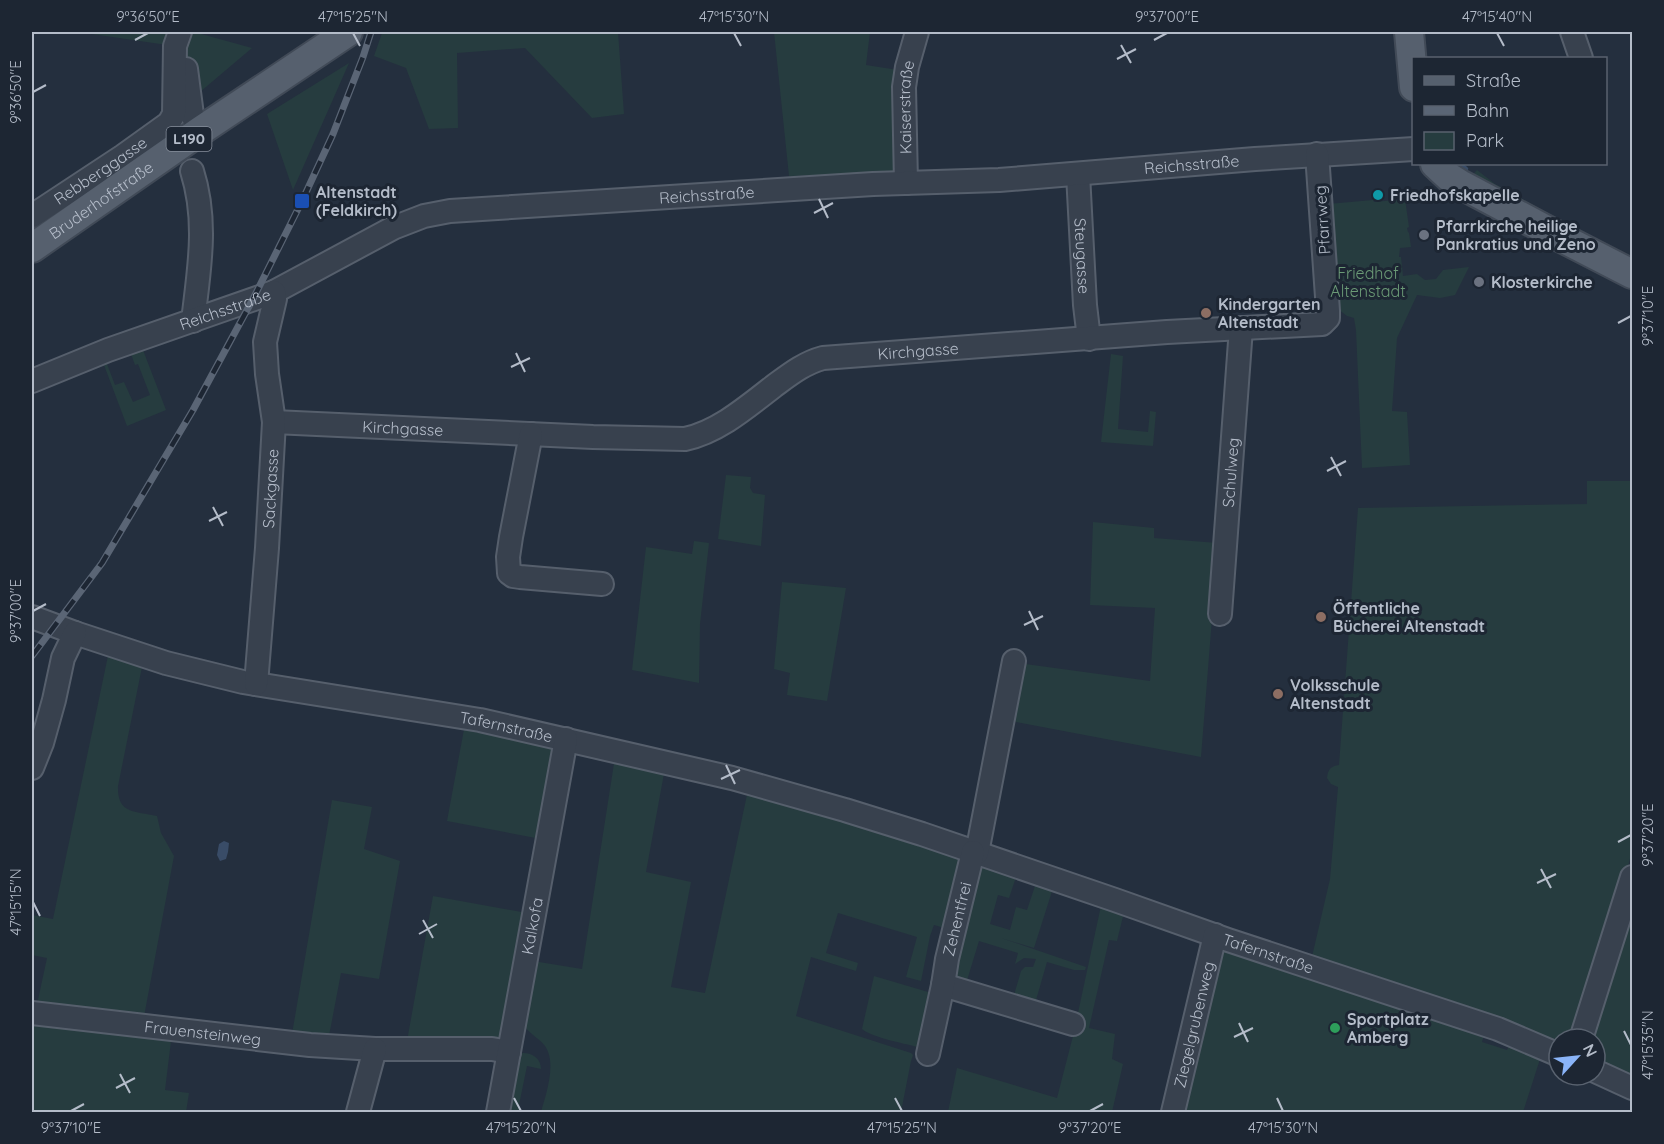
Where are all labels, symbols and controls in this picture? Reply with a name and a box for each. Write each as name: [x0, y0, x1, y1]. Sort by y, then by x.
text: 9°36'50"E: [116, 7, 180, 26]
text: 47°15'25"N: [318, 7, 388, 26]
text: 47°15'30"N: [699, 7, 769, 26]
text: 9°37'00"E: [1135, 7, 1199, 26]
text: 47°15'40"N: [1462, 7, 1532, 26]
legend: [1412, 57, 1607, 165]
street label: Kaiserstraße: [894, 58, 918, 154]
text: 9°36'50"E: [6, 60, 25, 124]
text: Straße: [1466, 69, 1521, 92]
text: Bahn: [1466, 99, 1509, 122]
road number: L190: [166, 127, 212, 151]
text: Park: [1466, 129, 1504, 152]
street label: Rebberggasse: [50, 132, 151, 209]
street label: Reichsstraße: [1143, 150, 1240, 178]
street label: Bruderhofstraße: [45, 157, 157, 243]
place label: Altenstadt (Feldkirch): [316, 182, 397, 220]
street label: Reichsstraße: [658, 182, 755, 208]
street label: Pfarrweg: [1310, 185, 1334, 255]
place label: Friedhofskapelle: [1390, 185, 1520, 205]
marker: Friedhofskapelle: [1371, 188, 1385, 202]
marker: Altenstadt (Feldkirch): [293, 192, 311, 210]
place label: Pfarrkirche heilige Pankratius und Zeno: [1436, 216, 1596, 254]
street label: Steugasse: [1070, 217, 1094, 294]
marker: Pfarrkirche heilige Pankratius und Zeno: [1417, 228, 1431, 242]
park label: Friedhof Altenstadt: [1330, 263, 1406, 301]
place label: Klosterkirche: [1491, 272, 1593, 292]
marker: Klosterkirche: [1472, 275, 1486, 289]
street label: Reichsstraße: [177, 284, 273, 334]
text: 9°37'10"E: [1638, 286, 1657, 346]
place label: Kindergarten Altenstadt: [1218, 294, 1321, 332]
marker: Kindergarten Altenstadt: [1199, 306, 1213, 320]
street label: Kirchgasse: [877, 338, 959, 364]
street label: Kirchgasse: [362, 416, 444, 440]
street label: Schulweg: [1218, 437, 1243, 508]
street label: Sackgasse: [258, 448, 282, 529]
text: 9°37'00"E: [6, 579, 25, 643]
place label: Öffentliche Bücherei Altenstadt: [1333, 598, 1485, 636]
marker: Öffentliche Bücherei Altenstadt: [1314, 610, 1328, 624]
place label: Volksschule Altenstadt: [1290, 675, 1380, 713]
marker: Volksschule Altenstadt: [1271, 687, 1285, 701]
street label: Tafernstraße: [458, 707, 555, 746]
text: 9°37'20"E: [1638, 803, 1657, 867]
text: 47°15'15"N: [6, 868, 25, 936]
street label: Zehentfrei: [938, 880, 975, 958]
street label: Kalkofa: [517, 896, 547, 956]
street label: Tafernstraße: [1220, 929, 1316, 978]
street label: Ziegelgrubenweg: [1169, 959, 1218, 1090]
place label: Sportplatz Amberg: [1347, 1009, 1429, 1047]
text: 47°15'35"N: [1638, 1010, 1657, 1080]
street label: Frauensteinweg: [143, 1016, 262, 1049]
marker: Sportplatz Amberg: [1328, 1021, 1342, 1035]
north arrow: [1547, 1027, 1607, 1087]
text: N: [1579, 1040, 1602, 1060]
text: 9°37'10"E: [41, 1118, 101, 1137]
text: 47°15'20"N: [486, 1118, 556, 1137]
text: 47°15'25"N: [867, 1118, 937, 1137]
text: 9°37'20"E: [1058, 1118, 1122, 1137]
text: 47°15'30"N: [1248, 1118, 1318, 1137]

